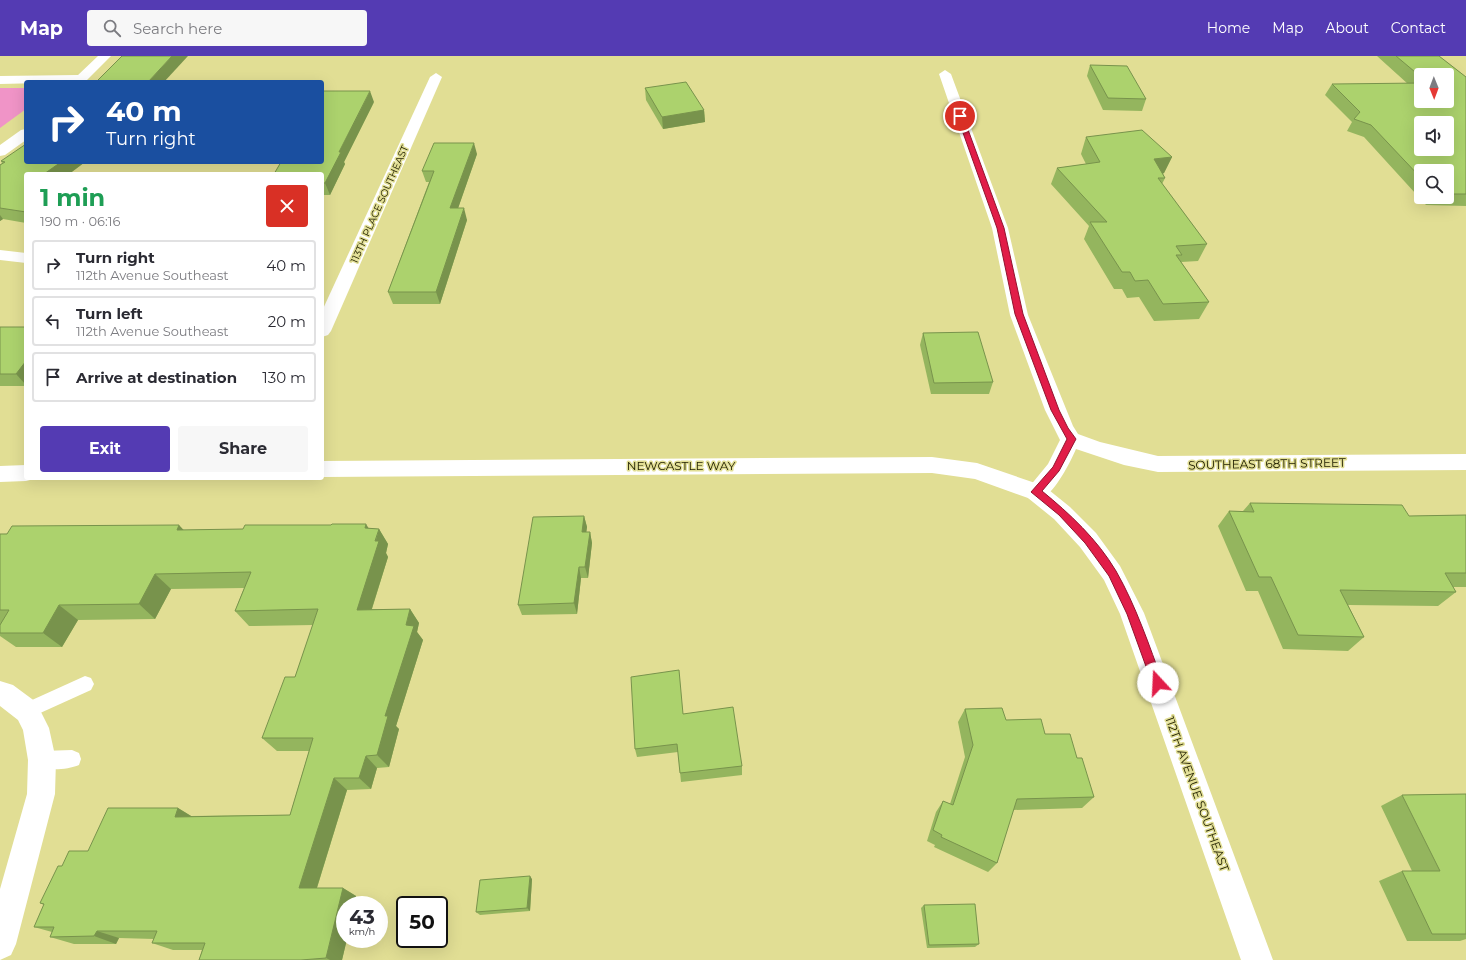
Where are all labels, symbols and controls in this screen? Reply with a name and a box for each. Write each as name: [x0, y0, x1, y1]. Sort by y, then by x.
search box: [87, 10, 367, 46]
text: Map: [20, 17, 63, 40]
icon: search: [101, 17, 123, 39]
text: Search here: [133, 19, 222, 38]
text: Home: [1207, 19, 1250, 37]
text: Map: [1272, 19, 1303, 37]
text: About: [1325, 19, 1369, 37]
text: Contact: [1391, 19, 1446, 37]
north arrow: [1414, 68, 1454, 108]
map controls: [1414, 68, 1454, 204]
text: 40 m: [106, 94, 182, 128]
icon: right: [40, 96, 92, 148]
pin: [943, 99, 977, 133]
icon: arrive: [949, 105, 971, 127]
button: sound: [1414, 116, 1454, 156]
text: Turn right: [106, 128, 196, 150]
street label: 113TH PLACE SOUTHEAST: [348, 143, 411, 265]
button: search: [1414, 164, 1454, 204]
text: 1 min: [40, 183, 105, 212]
button: close: [266, 185, 308, 227]
text: 190 m · 06:16: [40, 213, 120, 229]
text: Turn right: [76, 248, 155, 267]
icon: right: [42, 254, 64, 276]
text: 40 m: [266, 256, 306, 275]
text: 112th Avenue Southeast: [76, 267, 229, 283]
text: Turn left: [76, 304, 143, 323]
icon: left: [42, 310, 64, 332]
text: 20 m: [268, 312, 306, 331]
text: 112th Avenue Southeast: [76, 323, 229, 339]
icon: arrive: [42, 366, 64, 388]
text: Arrive at destination: [76, 368, 237, 387]
text: 130 m: [262, 368, 306, 387]
button: Exit: [40, 426, 170, 472]
button: Share: [178, 426, 308, 472]
street label: SOUTHEAST 68TH STREET: [1188, 455, 1346, 472]
street label: NEWCASTLE WAY: [627, 458, 736, 473]
position arrow: [1137, 662, 1179, 704]
street label: 112TH AVENUE SOUTHEAST: [1162, 714, 1233, 874]
speed limit sign: 50: [396, 896, 448, 948]
text: 43: [349, 905, 375, 929]
text: km/h: [349, 925, 375, 938]

